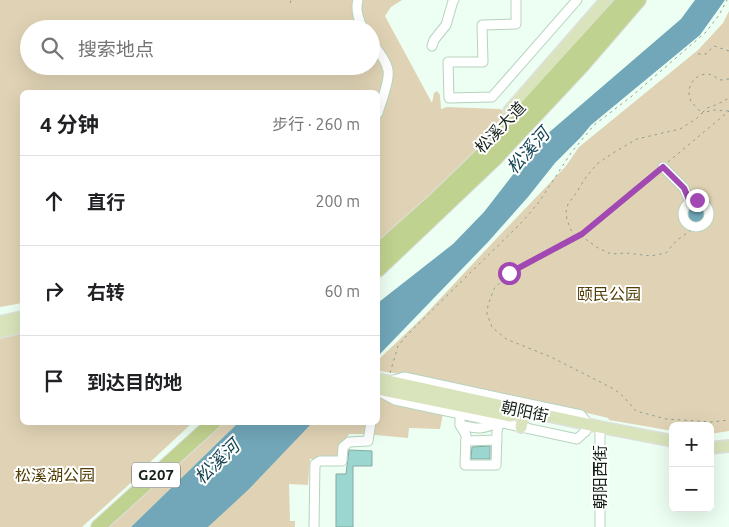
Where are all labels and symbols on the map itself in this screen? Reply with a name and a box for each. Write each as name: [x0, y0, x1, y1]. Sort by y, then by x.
street label: 松溪大道: [471, 98, 529, 156]
water label: 松溪河: [502, 121, 555, 177]
route end: [686, 189, 709, 212]
route start: [498, 262, 521, 285]
park label: 颐民公园: [577, 285, 641, 303]
street label: 朝阳街: [500, 397, 550, 425]
water label: 松溪河: [190, 433, 245, 487]
street label: 朝阳西街: [591, 445, 609, 509]
road number: G207: [132, 462, 180, 488]
park label: 松溪湖公园: [15, 466, 95, 484]

